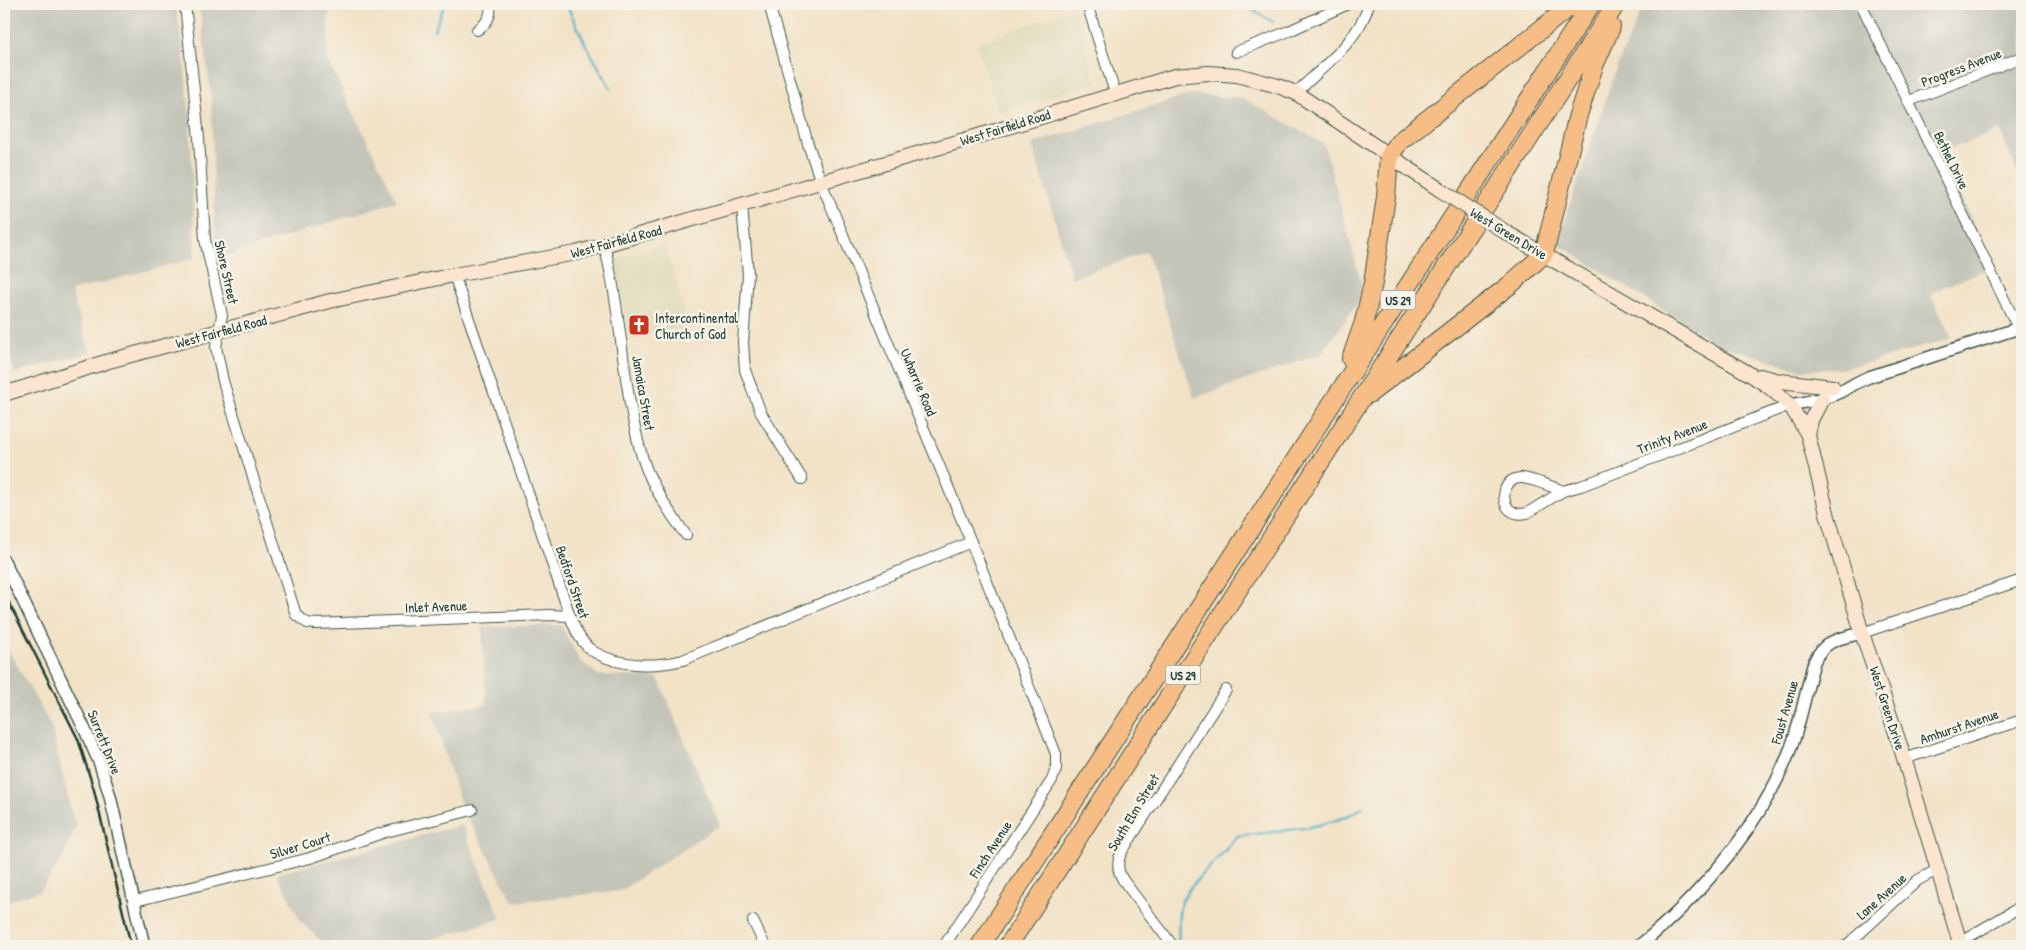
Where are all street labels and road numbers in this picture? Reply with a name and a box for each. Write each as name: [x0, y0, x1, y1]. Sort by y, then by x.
street label: Progress Avenue: [1918, 43, 2005, 92]
street label: West Fairfield Road: [958, 104, 1053, 150]
street label: Bethel Drive: [1930, 128, 1974, 193]
street label: West Green Drive: [1467, 203, 1551, 264]
street label: West Fairfield Road: [568, 220, 664, 262]
street label: Shore Street: [210, 238, 244, 306]
road number: US 29: [1380, 290, 1416, 310]
street label: West Fairfield Road: [173, 310, 269, 352]
street label: Uwharrie Road: [896, 346, 942, 419]
street label: Jamaica Street: [628, 354, 660, 432]
street label: Trinity Avenue: [1634, 414, 1711, 459]
street label: Bedford Street: [552, 543, 594, 621]
street label: Inlet Avenue: [404, 595, 468, 617]
street label: West Green Drive: [1866, 664, 1911, 753]
road number: US 29: [1166, 666, 1200, 684]
street label: Foust Avenue: [1766, 678, 1802, 747]
street label: Amhurst Avenue: [1917, 704, 2001, 748]
street label: Surrett Drive: [84, 707, 127, 777]
street label: South Elm Street: [1102, 770, 1164, 854]
street label: Finch Avenue: [964, 816, 1016, 882]
street label: Silver Court: [267, 827, 333, 863]
street label: Lane Avenue: [1852, 868, 1910, 924]

